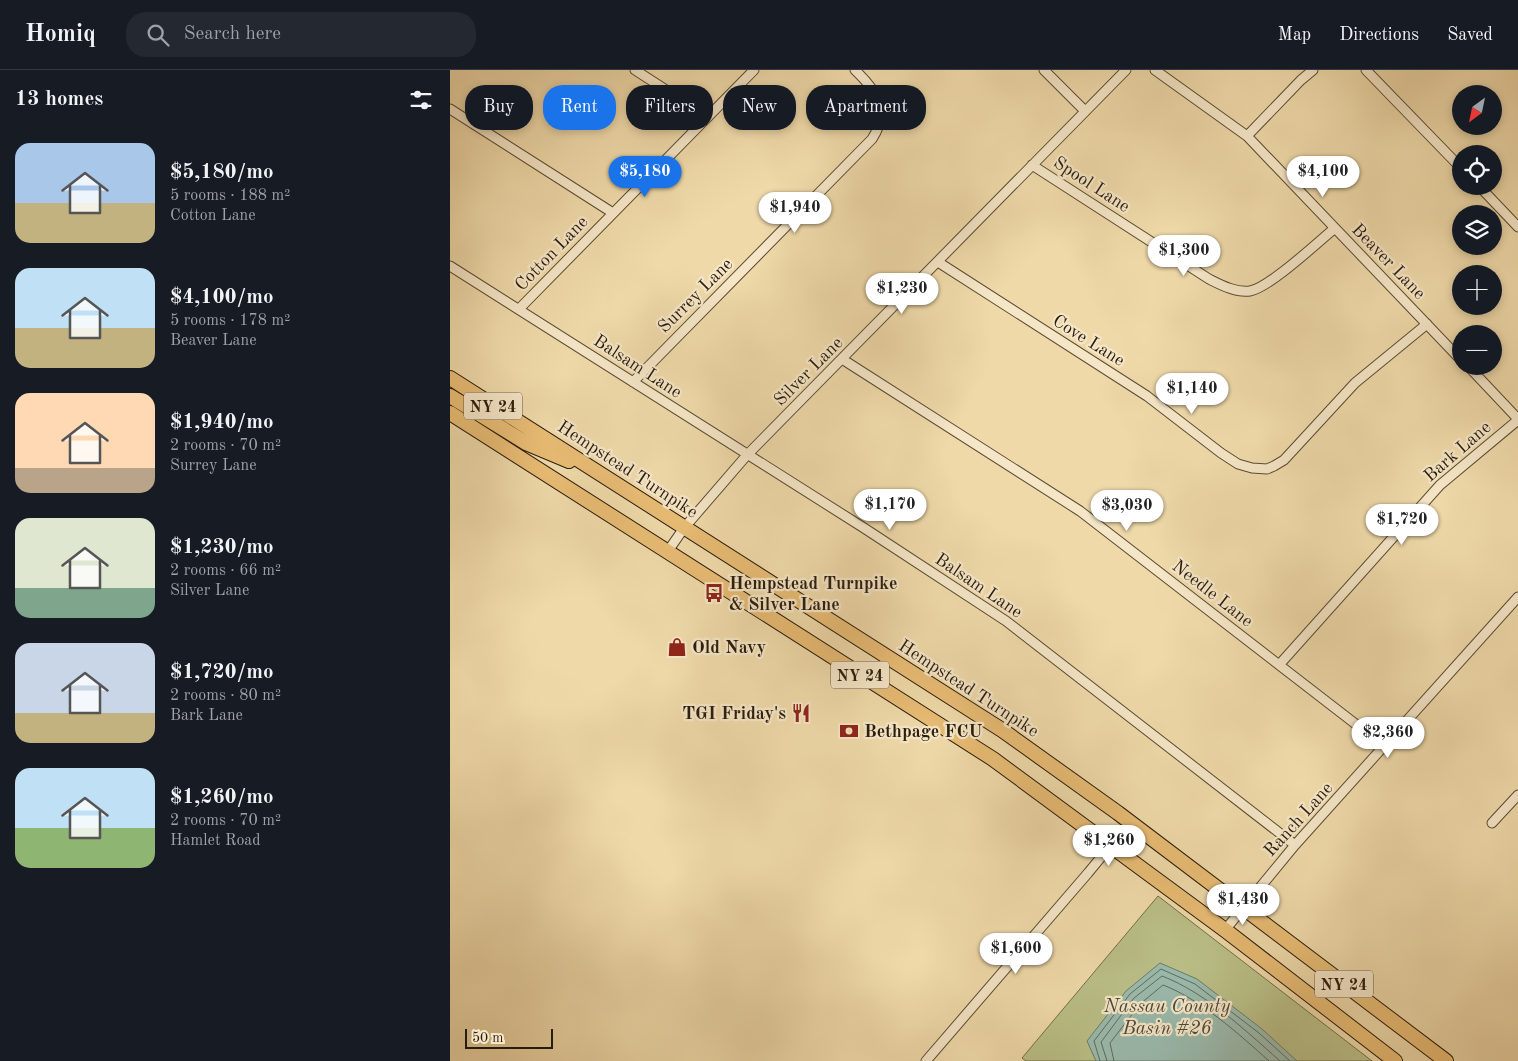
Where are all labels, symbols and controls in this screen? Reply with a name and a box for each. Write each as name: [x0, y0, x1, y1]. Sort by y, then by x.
search box: [126, 12, 476, 57]
icon: search: [144, 21, 172, 49]
text: Homiq: [25, 23, 96, 47]
text: Search here: [184, 25, 281, 44]
text: Map: [1278, 26, 1311, 44]
text: Directions: [1339, 26, 1419, 44]
text: Saved: [1447, 26, 1493, 44]
chip: Buy: [465, 85, 533, 130]
chip: Rent: [543, 85, 616, 130]
chip: Filters: [626, 85, 713, 130]
chip: New: [723, 85, 796, 130]
chip: Apartment: [806, 85, 926, 130]
north arrow: [1452, 85, 1502, 135]
map controls: [1452, 85, 1502, 375]
icon: filters: [407, 86, 435, 114]
text: 13 homes: [15, 89, 103, 110]
button: locate: [1452, 145, 1502, 195]
street label: Spool Lane: [1050, 154, 1133, 216]
pin: $5,180: [604, 156, 686, 198]
pin: $4,100: [1282, 156, 1364, 198]
text: $5,180/mo: [170, 162, 274, 183]
icon: home: [55, 163, 115, 223]
text: $5,180: [620, 164, 670, 180]
text: $4,100: [1298, 164, 1348, 180]
text: 5 rooms · 188 m²: [170, 188, 290, 204]
pin: $1,940: [754, 191, 836, 234]
text: $1,940: [770, 200, 820, 216]
button: layers: [1452, 205, 1502, 255]
text: Cotton Lane: [170, 208, 256, 224]
street label: Cotton Lane: [512, 213, 592, 295]
street label: Beaver Lane: [1348, 220, 1429, 303]
pin: $1,300: [1143, 234, 1225, 277]
text: $1,300: [1159, 243, 1209, 259]
street label: Surrey Lane: [655, 255, 736, 336]
button: +: [1452, 265, 1502, 315]
pin: $1,230: [861, 272, 943, 315]
text: $1,230: [877, 281, 927, 297]
text: $4,100/mo: [170, 287, 274, 308]
icon: home: [55, 288, 115, 348]
street label: Cove Lane: [1049, 312, 1128, 370]
text: 5 rooms · 178 m²: [170, 313, 290, 329]
button: −: [1452, 325, 1502, 375]
street label: Balsam Lane: [590, 332, 685, 402]
text: Beaver Lane: [170, 333, 257, 349]
street label: Silver Lane: [771, 334, 847, 410]
pin: $1,140: [1151, 372, 1233, 415]
text: $1,140: [1167, 381, 1217, 397]
road number: NY 24: [464, 392, 522, 420]
text: $1,940/mo: [170, 412, 274, 433]
icon: home: [55, 413, 115, 473]
street label: Hempstead Turnpike: [554, 418, 701, 522]
street label: Bark Lane: [1421, 418, 1495, 485]
text: 2 rooms · 70 m²: [170, 438, 281, 454]
text: Surrey Lane: [170, 458, 257, 474]
pin: $1,170: [849, 488, 931, 531]
pin: $3,030: [1086, 490, 1168, 532]
text: $1,170: [865, 497, 915, 513]
text: $3,030: [1102, 498, 1152, 514]
pin: $1,720: [1361, 504, 1443, 546]
text: $1,720: [1377, 512, 1427, 528]
text: $1,230/mo: [170, 537, 274, 558]
icon: home: [55, 538, 115, 598]
street label: Balsam Lane: [931, 550, 1025, 622]
street label: Needle Lane: [1169, 557, 1256, 631]
text: 2 rooms · 66 m²: [170, 563, 281, 579]
place label: Hempstead Turnpike & Silver Lane: [729, 575, 897, 614]
bus stop icon: Hempstead Turnpike & Silver Lane: [703, 582, 725, 604]
text: Silver Lane: [170, 583, 249, 599]
shop icon: Old Navy: [666, 636, 688, 658]
street label: Hempstead Turnpike: [895, 637, 1042, 741]
place label: Old Navy: [692, 639, 766, 657]
text: $1,720/mo: [170, 662, 274, 683]
road number: NY 24: [831, 662, 889, 688]
icon: home: [55, 663, 115, 723]
text: 2 rooms · 80 m²: [170, 688, 281, 704]
restaurant icon: TGI Friday's: [790, 702, 812, 724]
place label: TGI Friday's: [682, 705, 786, 723]
text: Bark Lane: [170, 708, 243, 724]
pin: $2,360: [1347, 716, 1429, 759]
bank icon: Bethpage FCU: [838, 720, 860, 742]
place label: Bethpage FCU: [864, 723, 983, 741]
text: $2,360: [1363, 725, 1413, 741]
street label: Ranch Lane: [1261, 779, 1337, 860]
text: $1,260/mo: [170, 787, 274, 808]
icon: home: [55, 788, 115, 848]
text: 2 rooms · 70 m²: [170, 813, 281, 829]
pin: $1,260: [1068, 824, 1150, 867]
text: Hamlet Road: [170, 833, 261, 849]
text: $1,260: [1084, 833, 1134, 849]
pin: $1,430: [1202, 884, 1284, 926]
text: $1,430: [1218, 892, 1268, 908]
pin: $1,600: [975, 932, 1057, 975]
text: $1,600: [991, 941, 1041, 957]
road number: NY 24: [1315, 971, 1373, 998]
water label: Nassau County Basin #26: [1103, 998, 1231, 1039]
scale bar: [465, 1026, 552, 1049]
text: 50 m: [472, 1031, 503, 1045]

